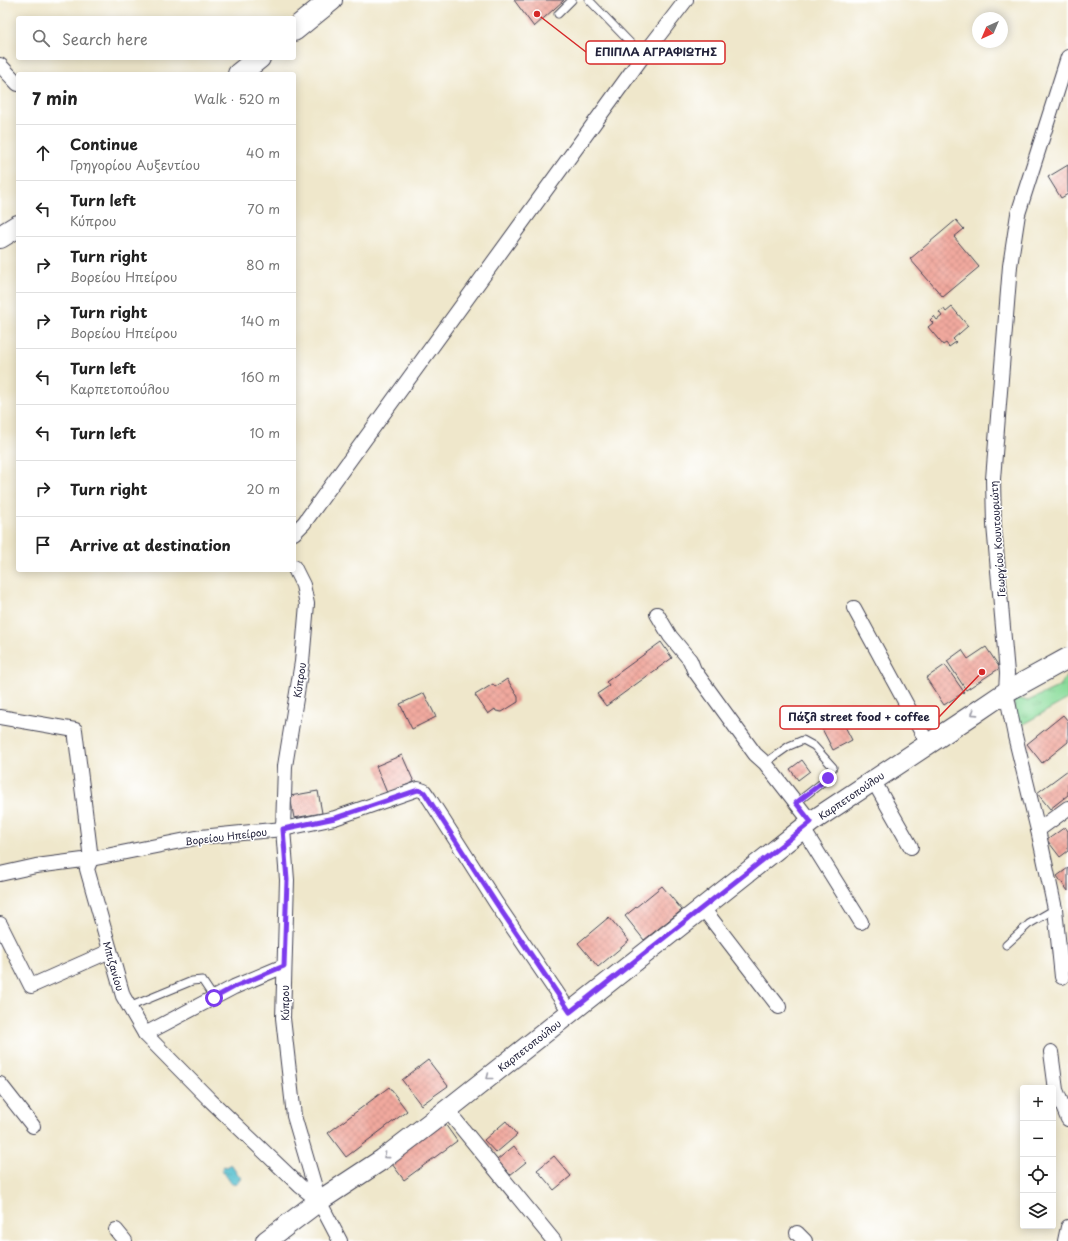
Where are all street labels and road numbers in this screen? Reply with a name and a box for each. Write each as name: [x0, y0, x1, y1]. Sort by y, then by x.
street label: Γεωργίου Κουντουριώτη: [985, 480, 1009, 598]
street label: Κύπρου: [289, 661, 310, 699]
street label: Καρπετοπούλου: [815, 767, 887, 823]
street label: Βορείου Ηπείρου: [184, 823, 268, 849]
street label: Μπιζανίου: [100, 939, 128, 993]
street label: Κύπρου: [277, 985, 293, 1021]
street label: Καρπετοπούλου: [494, 1015, 564, 1074]

